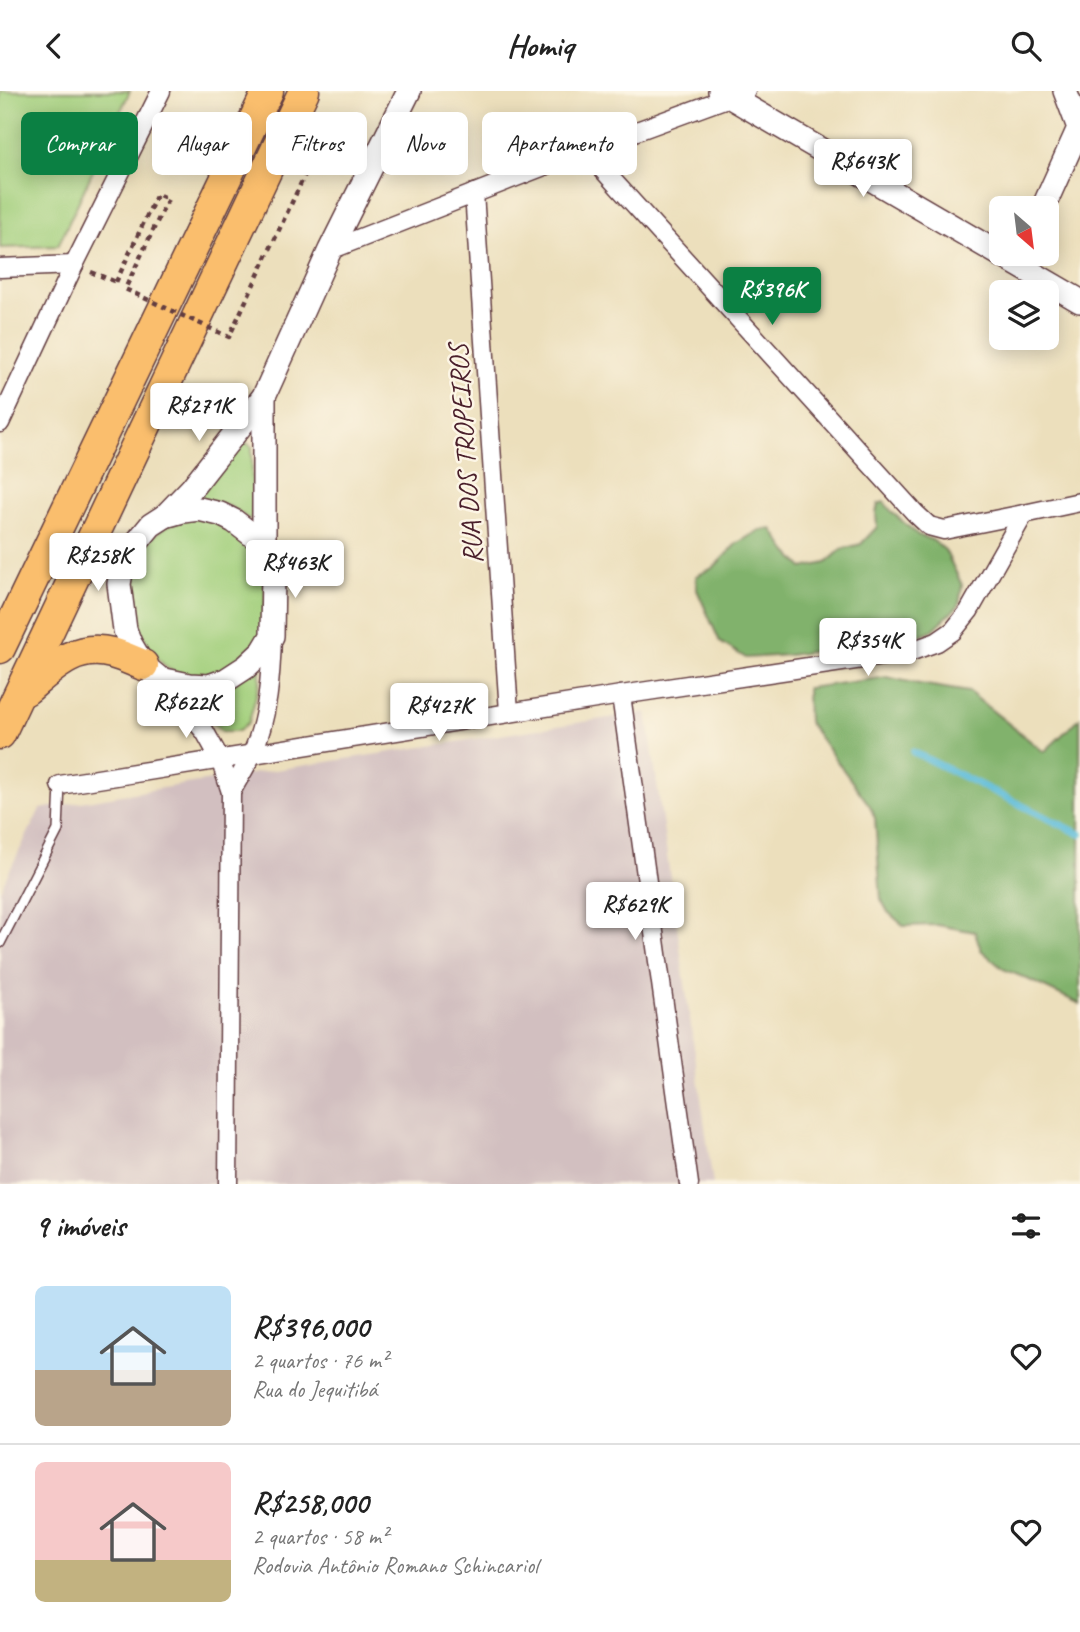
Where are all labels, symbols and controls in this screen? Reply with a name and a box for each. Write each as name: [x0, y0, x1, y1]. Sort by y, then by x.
text: Homiq: [507, 25, 573, 66]
icon: back: [35, 27, 73, 65]
icon: search: [1007, 27, 1045, 65]
chip: Comprar: [21, 112, 138, 175]
chip: Alugar: [152, 112, 252, 175]
chip: Filtros: [266, 112, 367, 175]
chip: Novo: [381, 112, 468, 175]
chip: Apartamento: [482, 112, 637, 175]
pin: R$643K: [806, 139, 920, 199]
text: R$643K: [830, 147, 896, 176]
north arrow: [989, 196, 1059, 266]
map controls: [989, 196, 1059, 350]
pin: R$396K: [715, 267, 829, 327]
text: R$396K: [739, 275, 805, 304]
button: layers: [989, 280, 1059, 350]
street label: RUA DOS TROPEIROS: [440, 340, 490, 565]
pin: R$271K: [142, 383, 256, 443]
text: R$271K: [166, 391, 232, 420]
pin: R$258K: [41, 533, 155, 593]
pin: R$463K: [238, 540, 352, 600]
text: R$258K: [65, 541, 131, 570]
text: R$463K: [262, 548, 328, 577]
pin: R$354K: [811, 619, 925, 678]
text: R$354K: [835, 626, 901, 655]
pin: R$622K: [129, 681, 243, 740]
pin: R$427K: [382, 683, 496, 743]
text: R$622K: [153, 688, 219, 717]
text: R$427K: [406, 691, 472, 720]
pin: R$629K: [578, 883, 692, 942]
text: R$629K: [602, 890, 668, 919]
text: 9 imóveis: [35, 1207, 125, 1245]
icon: filters: [1007, 1207, 1045, 1245]
text: R$396,000: [252, 1308, 369, 1346]
icon: home: [91, 1314, 175, 1398]
icon: heart: [1007, 1337, 1045, 1375]
text: 2 quartos · 76 m²: [252, 1346, 388, 1375]
text: Rua do Jequitibá: [252, 1375, 377, 1404]
text: R$258,000: [252, 1484, 368, 1522]
icon: home: [91, 1490, 175, 1574]
icon: heart: [1007, 1513, 1045, 1551]
text: 2 quartos · 58 m²: [252, 1522, 388, 1551]
text: Rodovia Antônio Romano Schincariol: [252, 1551, 538, 1580]

